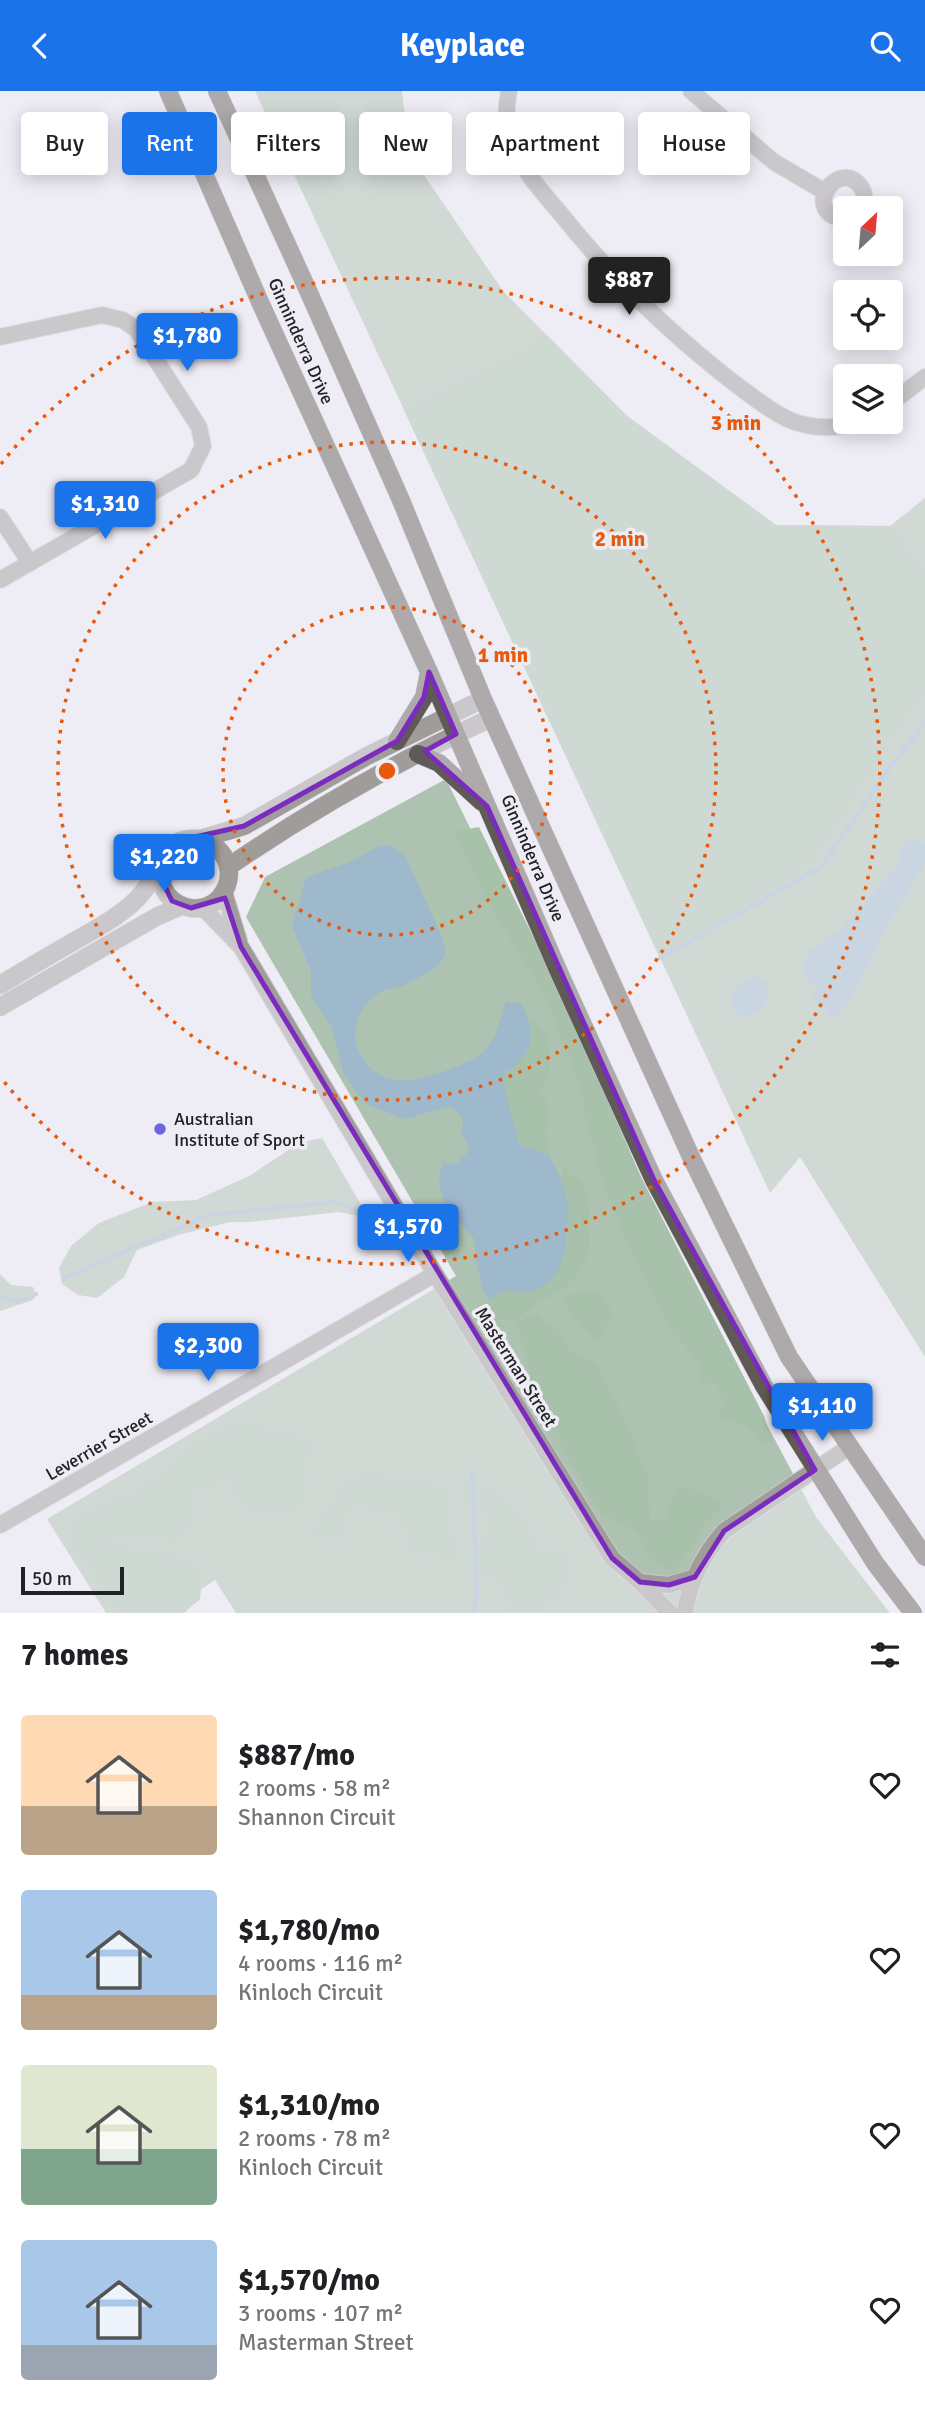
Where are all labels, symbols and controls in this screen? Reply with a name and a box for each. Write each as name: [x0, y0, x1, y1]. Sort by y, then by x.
text: Keyplace: [400, 26, 525, 65]
icon: back: [21, 27, 59, 65]
icon: search: [866, 27, 904, 65]
chip: Buy: [21, 112, 108, 175]
chip: Rent: [122, 112, 217, 175]
chip: Filters: [231, 112, 345, 175]
chip: New: [359, 112, 452, 175]
chip: Apartment: [466, 112, 624, 175]
chip: House: [638, 112, 750, 175]
north arrow: [833, 196, 903, 266]
map controls: [833, 196, 903, 434]
pin: $887: [588, 257, 670, 317]
text: $887: [604, 265, 654, 294]
street label: Ginninderra Drive: [263, 274, 339, 408]
button: locate: [833, 280, 903, 350]
pin: $1,780: [130, 313, 244, 373]
text: $1,780: [153, 321, 221, 350]
button: layers: [833, 364, 903, 434]
text: 3 min: [711, 410, 761, 436]
pin: $1,310: [48, 482, 162, 541]
text: $1,310: [71, 489, 139, 518]
text: 2 min: [595, 526, 645, 552]
text: 1 min: [478, 642, 528, 668]
centre of rings: [375, 759, 399, 783]
street label: Ginninderra Drive: [496, 791, 570, 925]
pin: $1,220: [107, 835, 221, 894]
text: $1,220: [130, 842, 198, 871]
place label: Australian Institute of Sport: [174, 1108, 305, 1151]
marker: Australian Institute of Sport: [152, 1121, 168, 1137]
pin: $1,570: [351, 1205, 465, 1264]
text: $1,570: [374, 1212, 442, 1241]
street label: Masterman Street: [470, 1303, 562, 1431]
pin: $2,300: [151, 1323, 265, 1383]
text: $2,300: [174, 1331, 242, 1360]
pin: $1,110: [765, 1383, 879, 1443]
text: $1,110: [788, 1391, 856, 1420]
street label: Leverrier Street: [42, 1407, 156, 1485]
scale bar: [21, 1564, 124, 1596]
text: 50 m: [32, 1567, 72, 1591]
icon: filters: [866, 1636, 904, 1674]
text: 7 homes: [21, 1637, 128, 1674]
text: $887/mo: [238, 1737, 355, 1774]
icon: home: [77, 1743, 161, 1827]
icon: heart: [866, 1766, 904, 1804]
text: 2 rooms · 58 m²: [238, 1774, 391, 1803]
text: Shannon Circuit: [238, 1803, 395, 1832]
text: $1,780/mo: [238, 1912, 380, 1949]
icon: home: [77, 1918, 161, 2002]
icon: heart: [866, 1941, 904, 1979]
text: 4 rooms · 116 m²: [238, 1949, 403, 1978]
text: Kinloch Circuit: [238, 1978, 383, 2007]
text: $1,310/mo: [238, 2087, 380, 2124]
icon: home: [77, 2093, 161, 2177]
icon: heart: [866, 2116, 904, 2154]
text: 2 rooms · 78 m²: [238, 2124, 391, 2153]
text: Kinloch Circuit: [238, 2153, 383, 2182]
text: $1,570/mo: [238, 2262, 380, 2299]
icon: home: [77, 2268, 161, 2352]
icon: heart: [866, 2291, 904, 2329]
text: 3 rooms · 107 m²: [238, 2299, 403, 2328]
text: Masterman Street: [238, 2328, 414, 2357]

